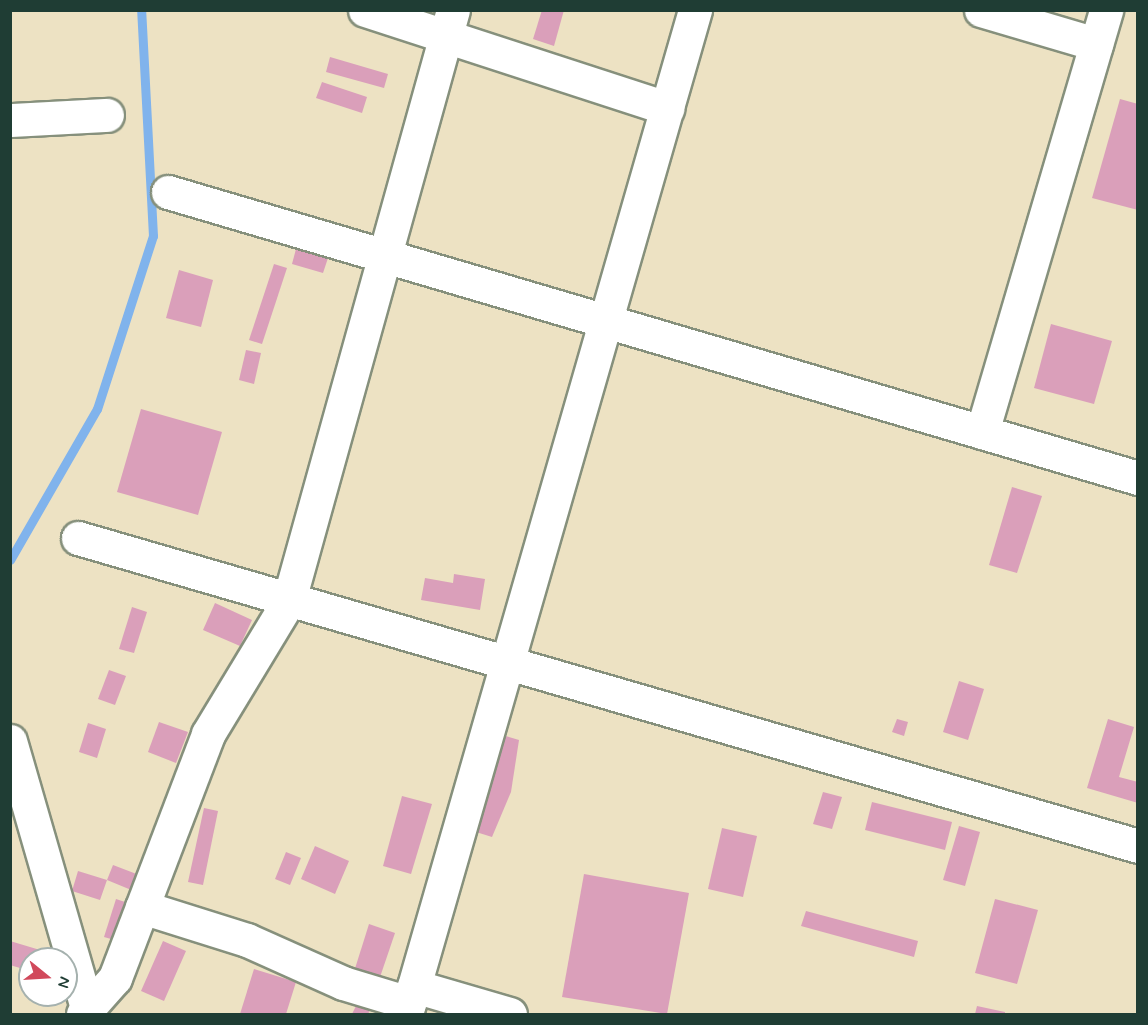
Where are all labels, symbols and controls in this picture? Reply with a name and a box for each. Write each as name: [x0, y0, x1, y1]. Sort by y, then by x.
north arrow: [18, 947, 78, 1007]
text: N: [52, 974, 75, 990]

